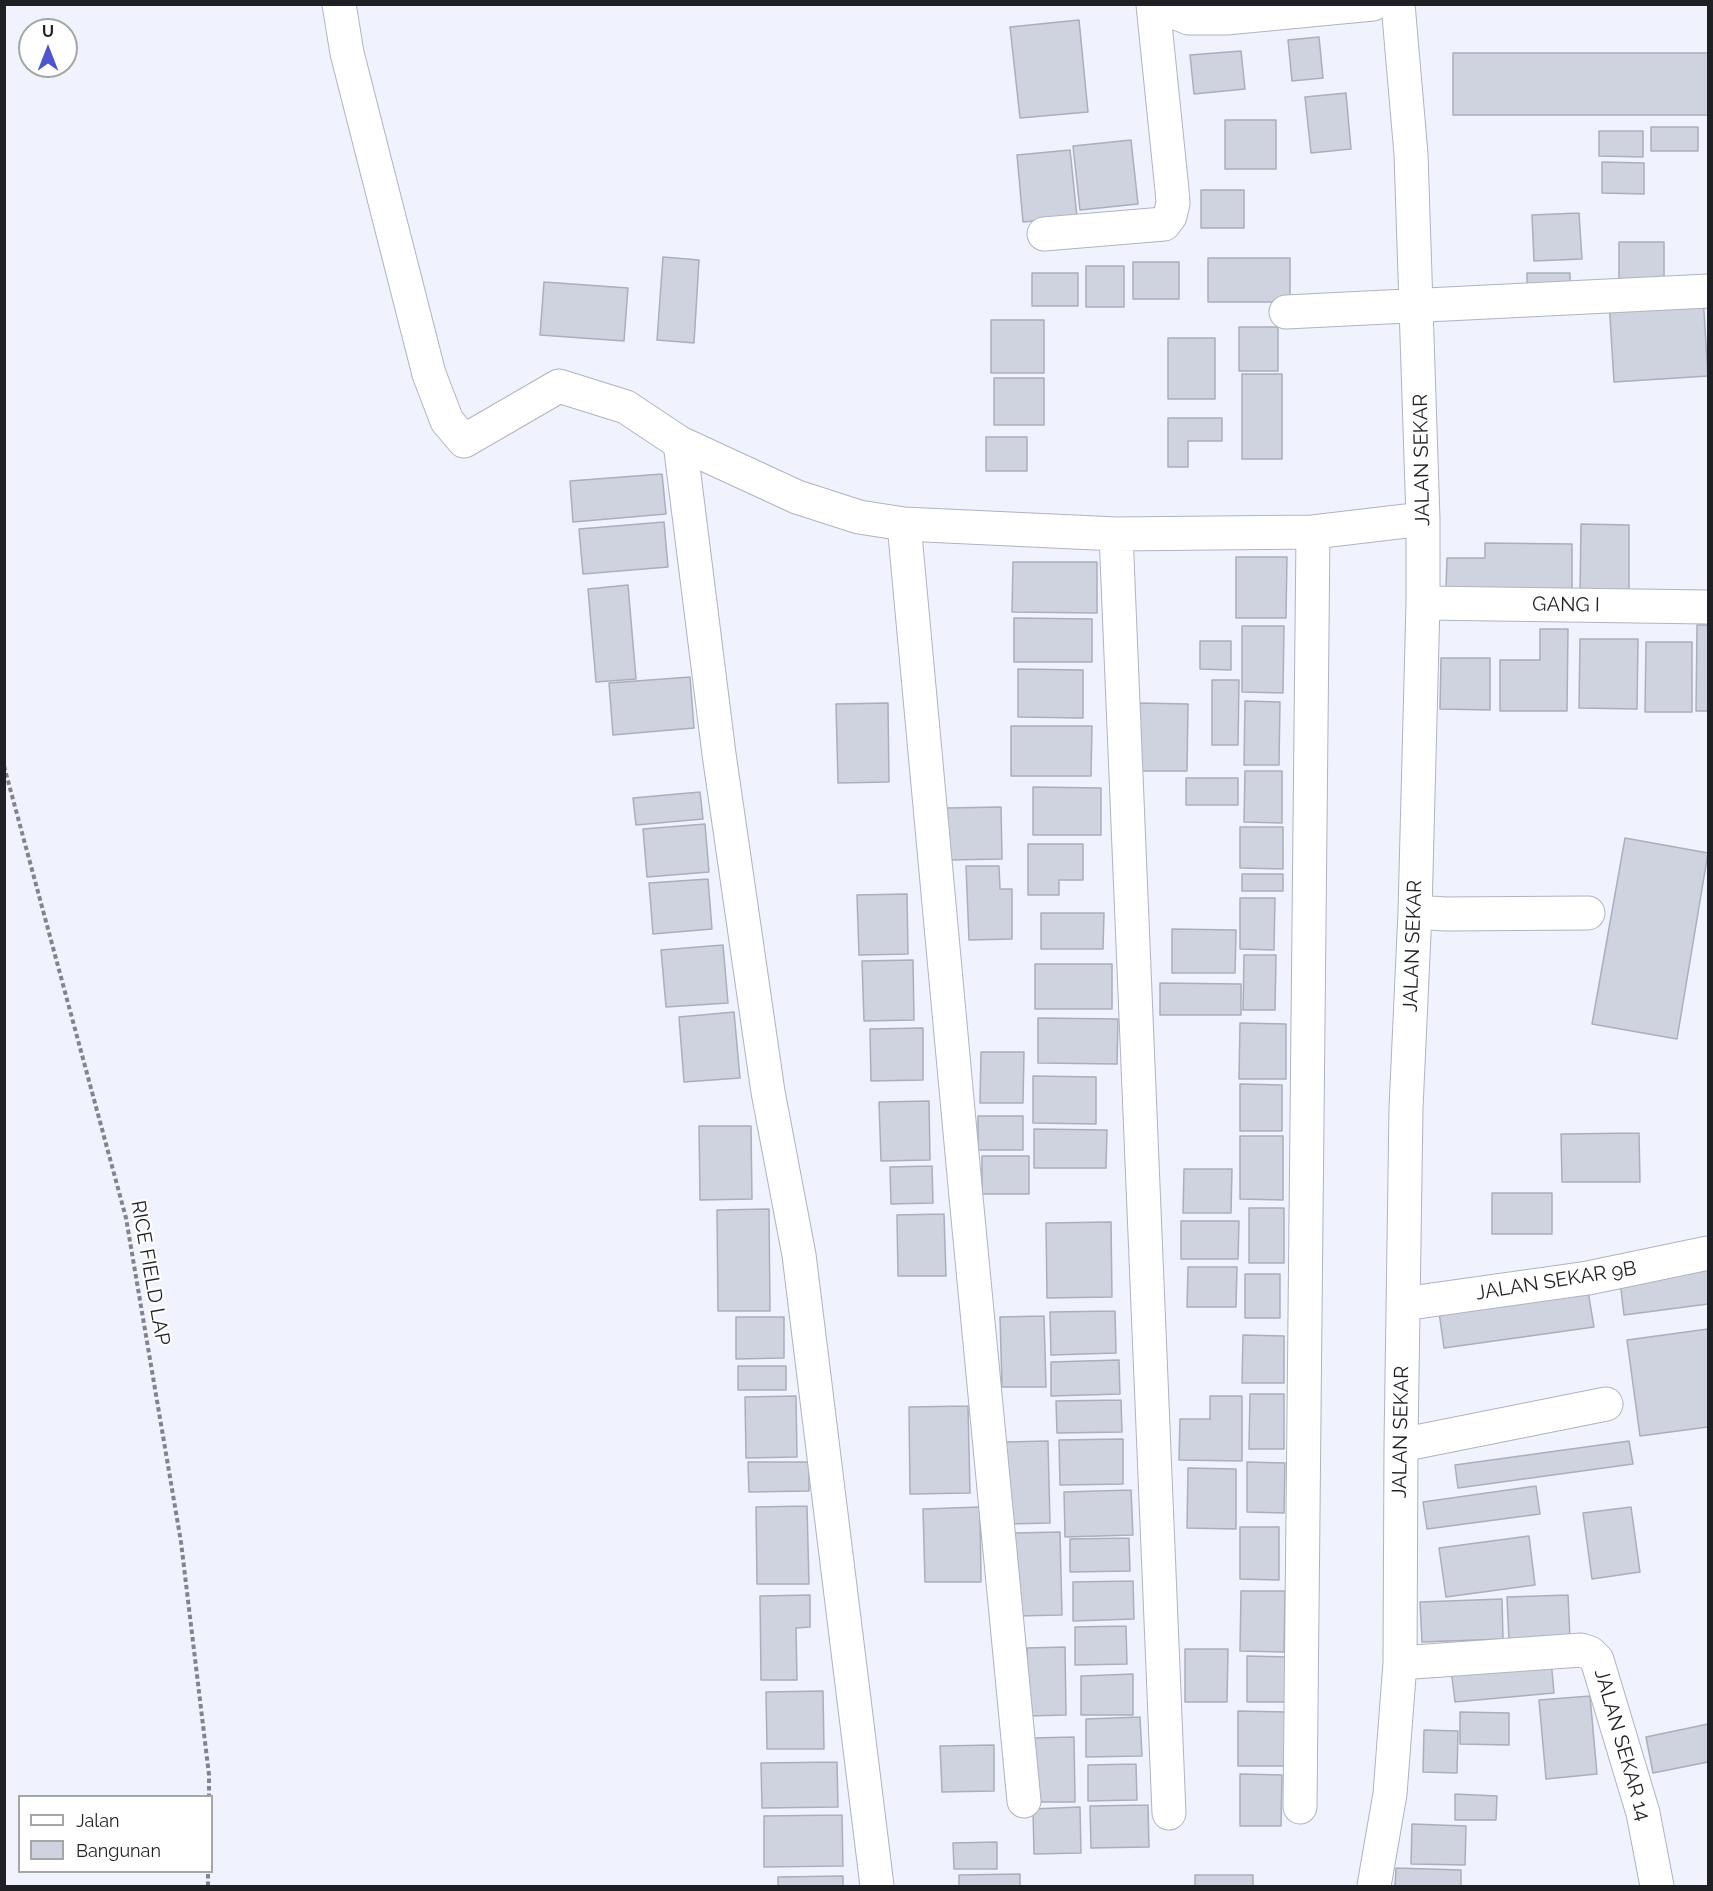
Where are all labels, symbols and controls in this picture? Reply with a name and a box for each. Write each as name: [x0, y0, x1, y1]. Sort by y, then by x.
north arrow: [18, 18, 78, 78]
text: U: [42, 22, 54, 41]
street label: JALAN SEKAR: [1409, 394, 1435, 526]
street label: GANG I: [1532, 592, 1600, 618]
street label: JALAN SEKAR: [1399, 879, 1427, 1013]
street label: RICE FIELD LAP: [125, 1199, 175, 1347]
street label: JALAN SEKAR 9B: [1474, 1256, 1638, 1306]
street label: JALAN SEKAR: [1388, 1366, 1414, 1498]
street label: JALAN SEKAR 14: [1589, 1666, 1655, 1824]
legend: [18, 1795, 213, 1873]
text: Jalan: [76, 1810, 120, 1831]
text: Bangunan: [76, 1840, 161, 1861]

